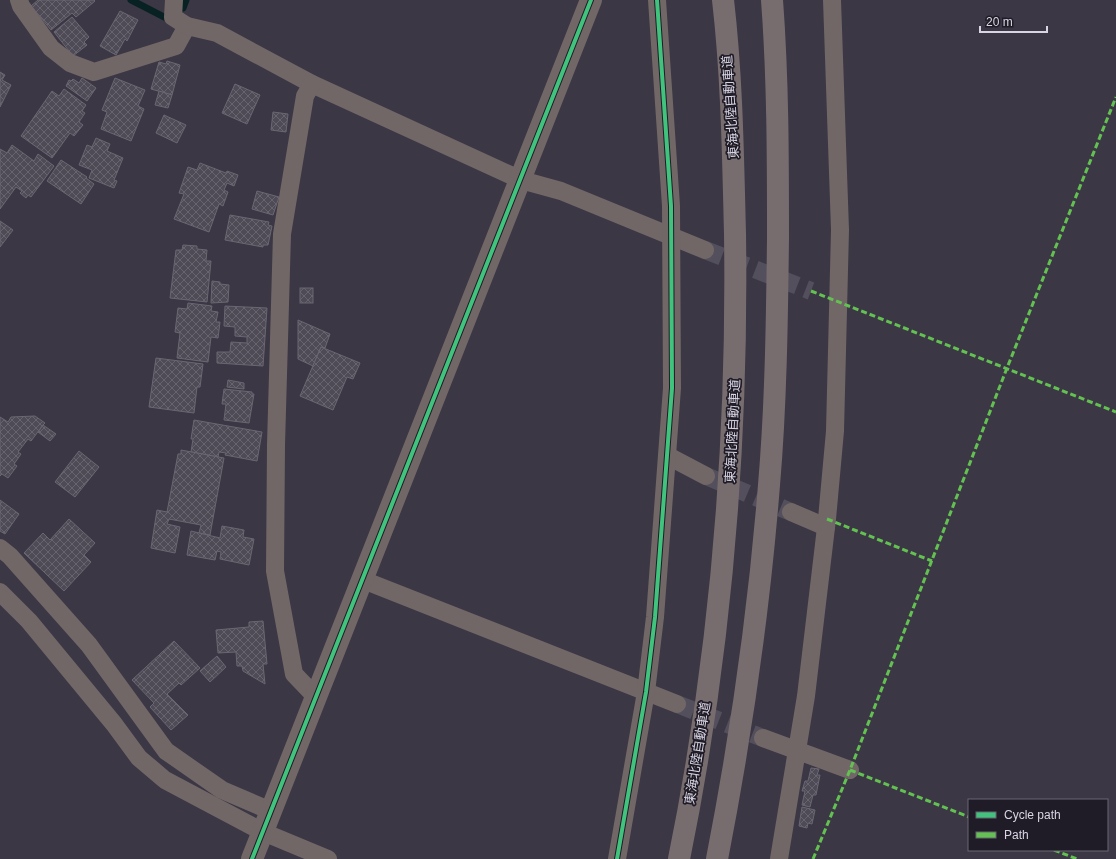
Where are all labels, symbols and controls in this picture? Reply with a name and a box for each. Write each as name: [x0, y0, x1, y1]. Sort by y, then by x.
scale bar: [980, 8, 1047, 34]
text: 20 m: [986, 15, 1013, 29]
street label: 東海北陸自動車道: [719, 55, 742, 159]
street label: 東海北陸自動車道: [722, 379, 743, 483]
street label: 東海北陸自動車道: [682, 701, 713, 806]
legend: [968, 799, 1108, 851]
text: Cycle path: [1004, 808, 1061, 822]
text: Path: [1004, 828, 1029, 842]

